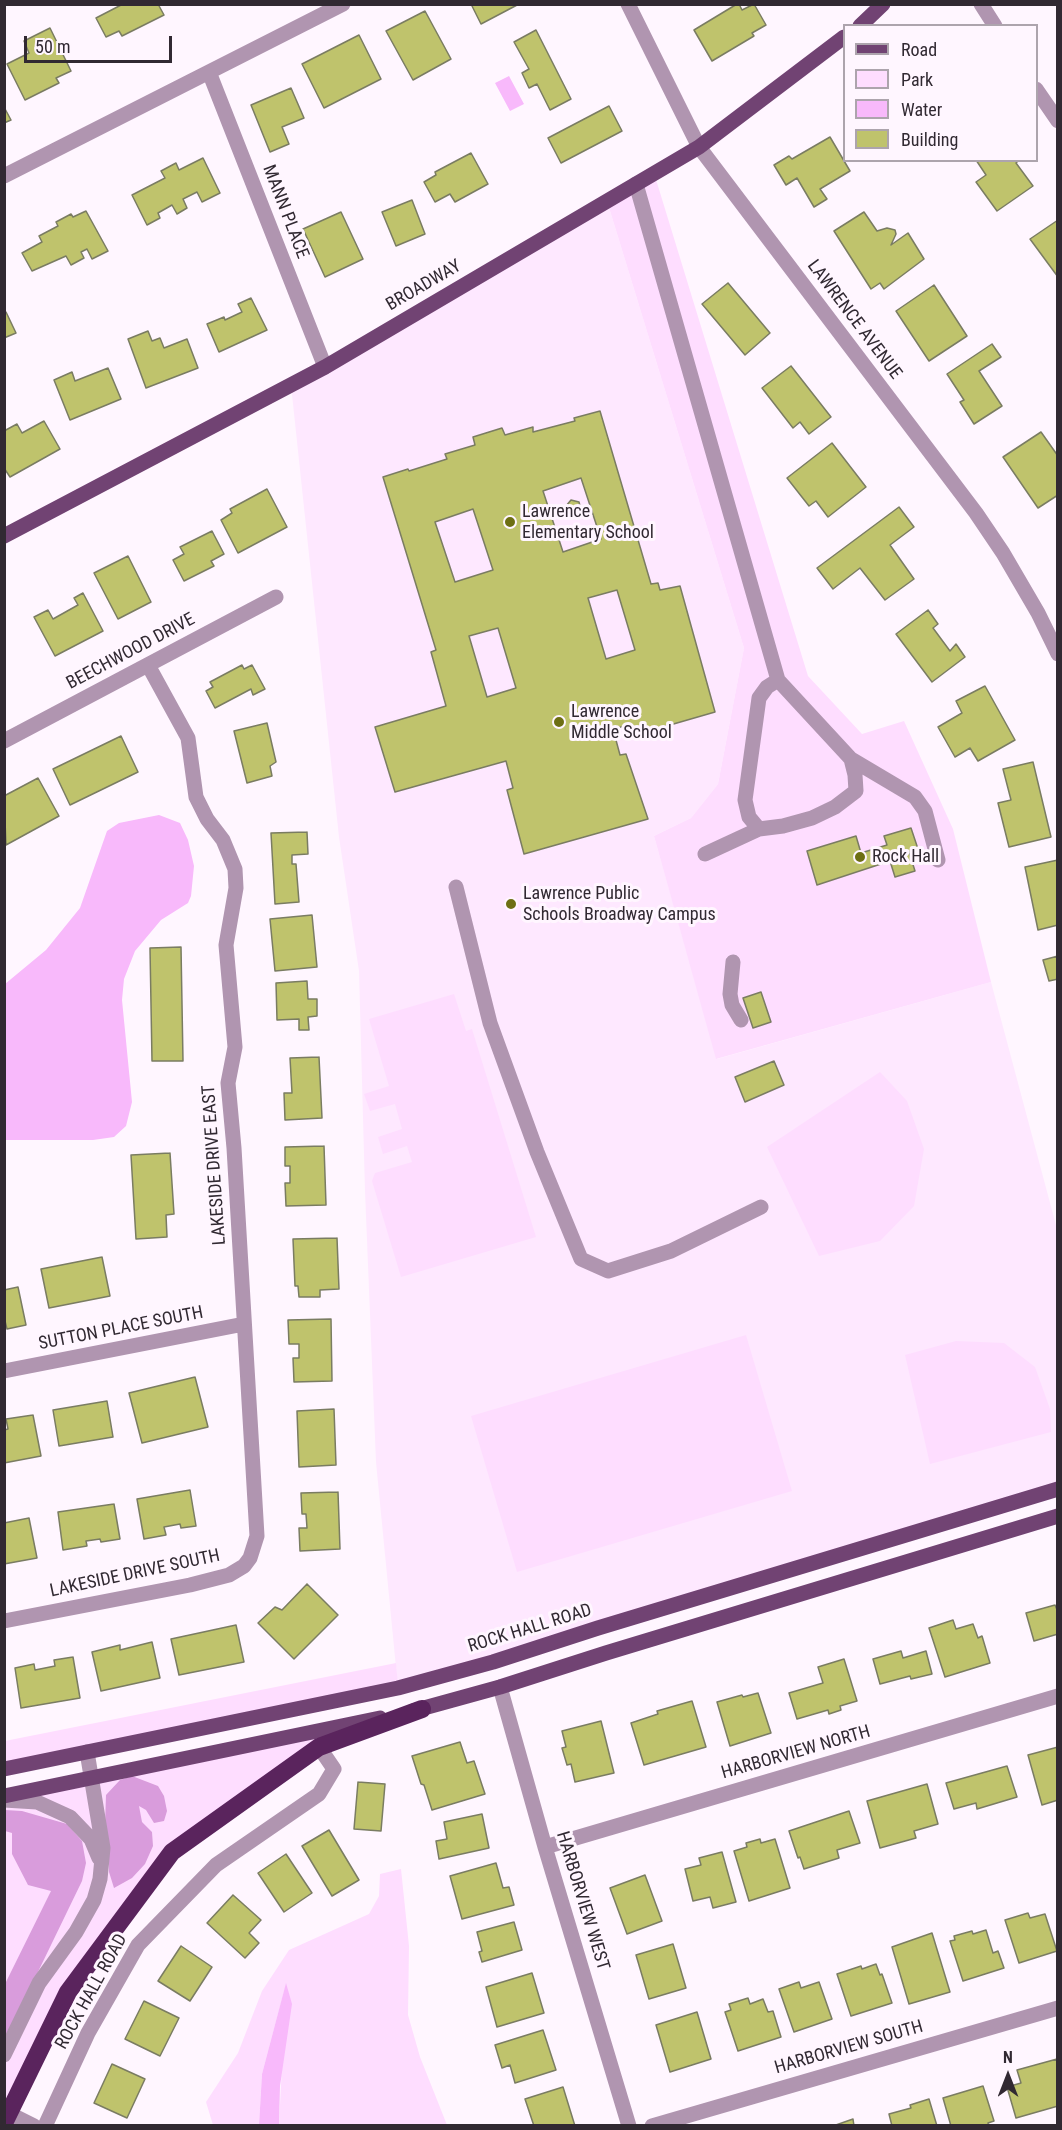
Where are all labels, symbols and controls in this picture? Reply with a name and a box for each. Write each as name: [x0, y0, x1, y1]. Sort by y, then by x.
scale bar: [27, 24, 176, 62]
legend: [843, 24, 1038, 162]
text: 50 m: [35, 36, 70, 57]
text: Road: [901, 39, 937, 60]
text: Park: [901, 69, 933, 90]
text: Water: [901, 99, 942, 120]
text: Building: [901, 129, 958, 150]
street label: MANN PLACE: [257, 162, 313, 262]
street label: BROADWAY: [383, 256, 465, 316]
street label: LAWRENCE AVENUE: [802, 256, 906, 384]
place label: Lawrence Elementary School: [522, 501, 654, 544]
marker: Lawrence Elementary School: [503, 515, 517, 529]
street label: BEECHWOOD DRIVE: [63, 609, 199, 695]
place label: Lawrence Middle School: [571, 701, 672, 744]
marker: Lawrence Middle School: [552, 715, 566, 729]
place label: Rock Hall: [872, 846, 939, 868]
marker: Rock Hall: [853, 850, 867, 864]
place label: Lawrence Public Schools Broadway Campus: [523, 883, 716, 926]
marker: Lawrence Public Schools Broadway Campus: [504, 897, 518, 911]
street label: LAKESIDE DRIVE EAST: [199, 1084, 231, 1246]
street label: SUTTON PLACE SOUTH: [37, 1302, 205, 1356]
street label: LAKESIDE DRIVE SOUTH: [48, 1545, 222, 1603]
street label: ROCK HALL ROAD: [465, 1600, 595, 1658]
street label: HARBORVIEW NORTH: [719, 1721, 873, 1785]
street label: HARBORVIEW WEST: [551, 1829, 613, 1973]
street label: ROCK HALL ROAD: [51, 1931, 133, 2053]
street label: HARBORVIEW SOUTH: [772, 2016, 926, 2080]
north arrow: [978, 2046, 1038, 2106]
text: N: [1003, 2048, 1013, 2067]

